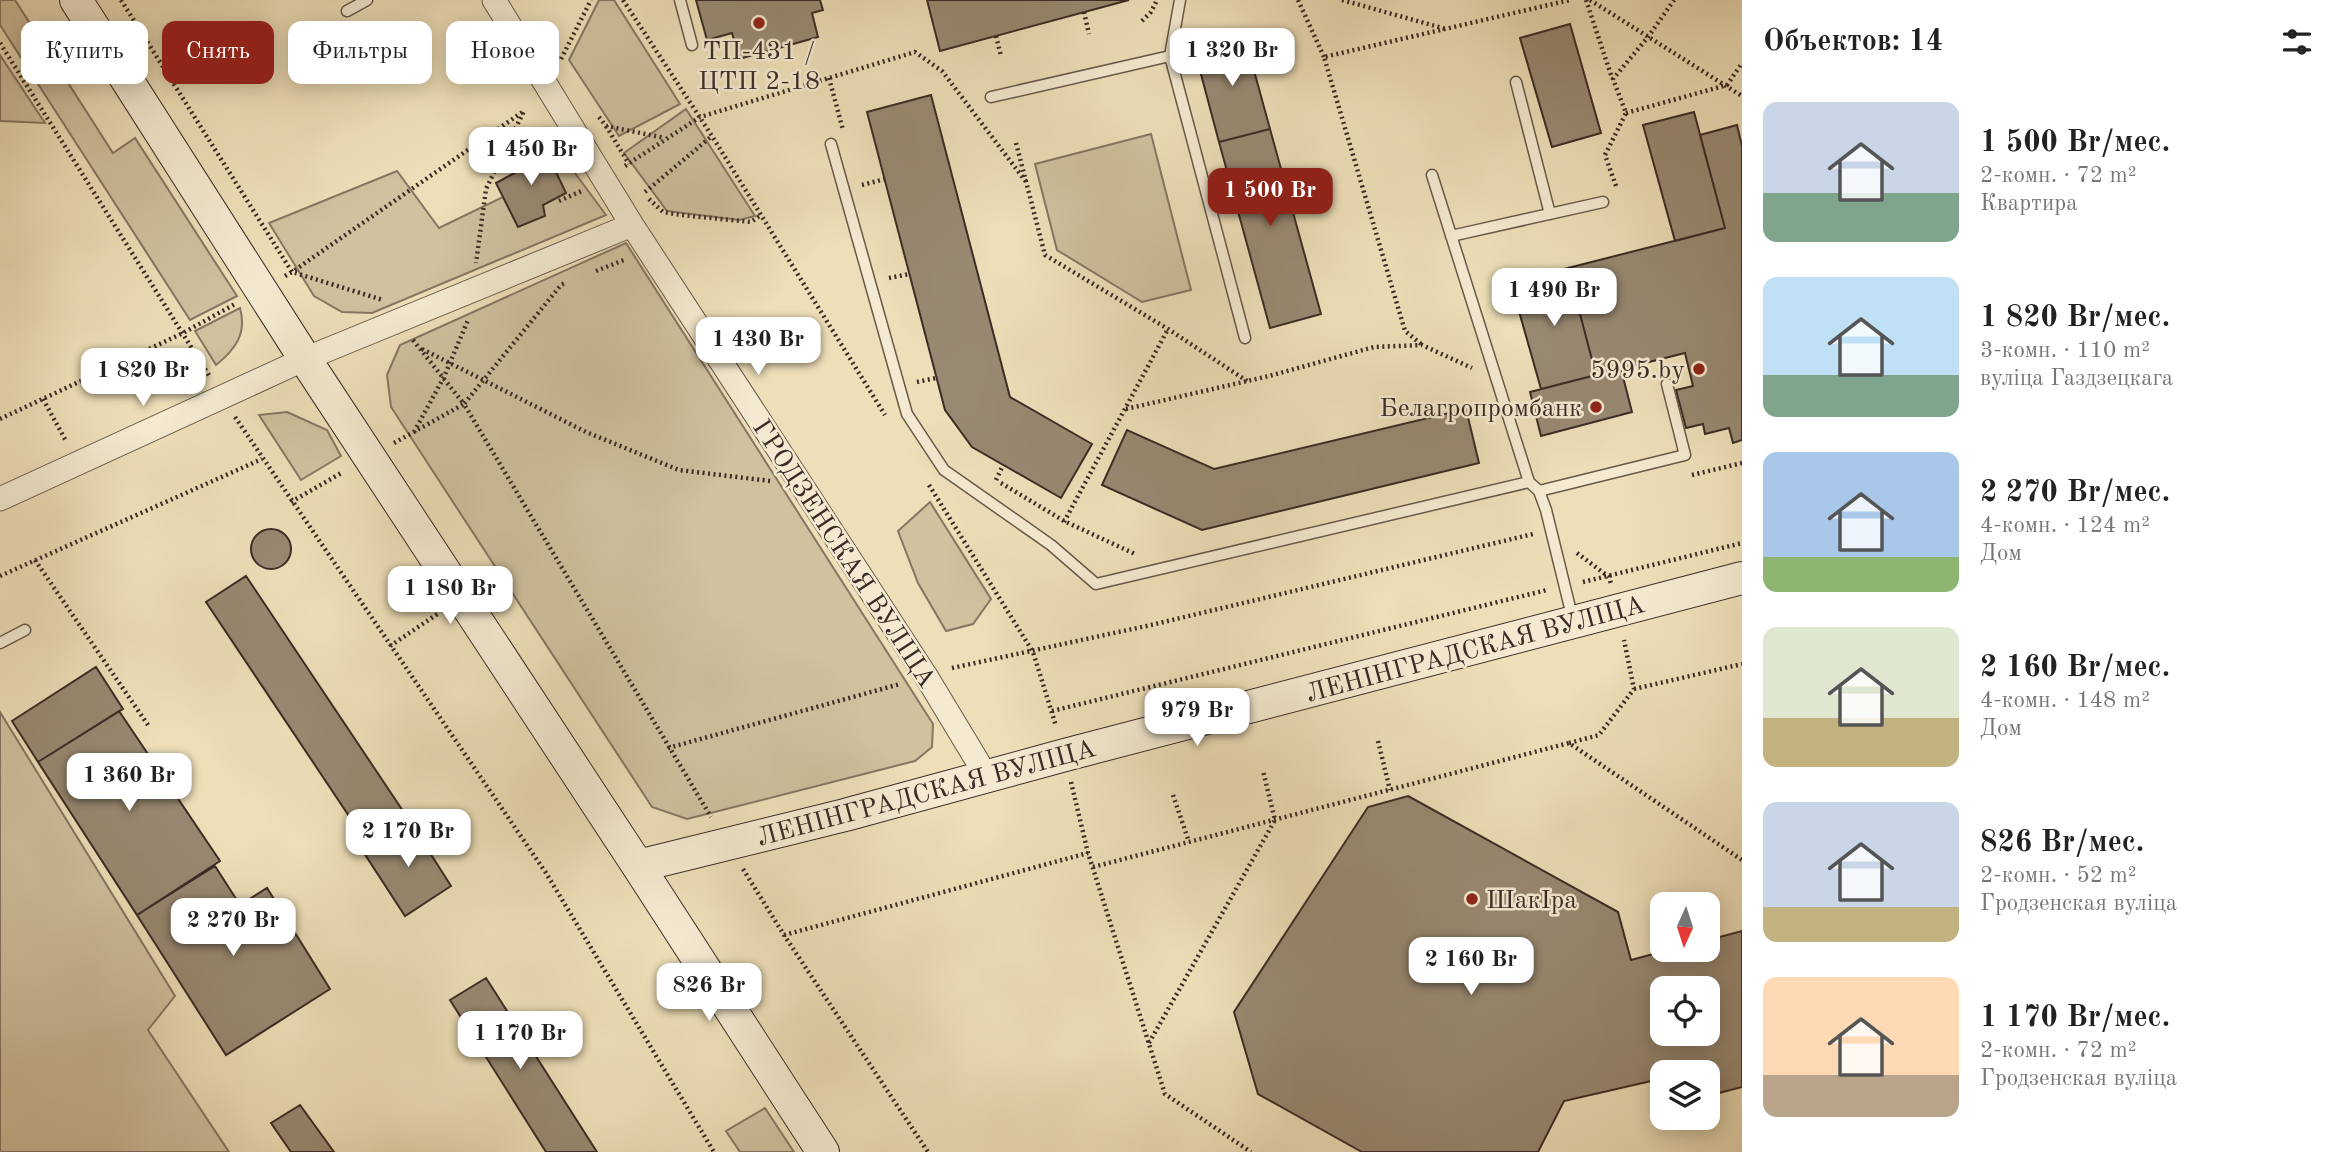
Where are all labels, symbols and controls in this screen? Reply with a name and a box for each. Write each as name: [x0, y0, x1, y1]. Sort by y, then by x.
marker: ТП-431 / ЦТП 2-18: [751, 15, 767, 31]
chip: Купить: [21, 21, 148, 84]
chip: Снять: [162, 21, 274, 84]
chip: Фильтры: [288, 21, 432, 84]
chip: Новое: [446, 21, 559, 84]
icon: filters: [2278, 23, 2316, 61]
text: Объектов: 14: [1763, 27, 1943, 57]
pin: 1 320 Br: [1160, 28, 1304, 88]
place label: ТП-431 / ЦТП 2-18: [698, 39, 820, 95]
text: 1 320 Br: [1186, 39, 1278, 62]
pin: 1 450 Br: [459, 128, 603, 187]
text: 1 500 Br/мес.: [1980, 128, 2170, 158]
icon: home: [1819, 130, 1903, 214]
text: 1 450 Br: [485, 138, 577, 161]
text: 2-комн. · 72 m²: [1980, 164, 2137, 187]
pin: 1 500 Br: [1198, 168, 1342, 228]
text: 1 500 Br: [1224, 179, 1316, 202]
text: Квартира: [1980, 192, 2078, 215]
pin: 1 490 Br: [1482, 268, 1626, 328]
text: 1 490 Br: [1508, 279, 1600, 302]
text: 1 820 Br/мес.: [1980, 303, 2170, 333]
icon: home: [1819, 305, 1903, 389]
pin: 1 430 Br: [686, 318, 830, 377]
text: 1 430 Br: [712, 328, 804, 351]
text: 3-комн. · 110 m²: [1980, 339, 2150, 362]
pin: 1 820 Br: [71, 348, 215, 408]
place label: 5995.by: [1590, 358, 1685, 384]
text: 1 820 Br: [97, 359, 189, 382]
marker: 5995.by: [1691, 361, 1707, 377]
text: вуліца Газдзецкага: [1980, 367, 2173, 390]
place label: Белагропромбанк: [1379, 396, 1582, 422]
marker: Белагропромбанк: [1588, 399, 1604, 415]
street label: ГРОДЗЕНСКАЯ ВУЛІЦА: [747, 415, 940, 693]
text: 2 270 Br/мес.: [1980, 478, 2170, 508]
icon: home: [1819, 480, 1903, 564]
text: 4-комн. · 124 m²: [1980, 514, 2150, 537]
text: Дом: [1980, 542, 2022, 565]
pin: 1 180 Br: [378, 566, 522, 626]
text: 1 180 Br: [404, 577, 496, 600]
street label: ЛЕНІНГРАДСКАЯ ВУЛІЦА: [1303, 592, 1648, 708]
text: 2 160 Br/мес.: [1980, 653, 2170, 683]
icon: home: [1819, 655, 1903, 739]
pin: 979 Br: [1140, 688, 1254, 748]
text: 4-комн. · 148 m²: [1980, 689, 2150, 712]
text: 979 Br: [1161, 699, 1233, 722]
text: Дом: [1980, 717, 2022, 740]
street label: ЛЕНІНГРАДСКАЯ ВУЛІЦА: [754, 736, 1099, 852]
pin: 1 360 Br: [57, 754, 201, 813]
text: 1 360 Br: [83, 764, 175, 787]
pin: 2 170 Br: [336, 810, 480, 869]
text: 2 170 Br: [362, 820, 454, 843]
text: 826 Br/мес.: [1980, 828, 2144, 858]
icon: home: [1819, 830, 1903, 914]
text: 2-комн. · 52 m²: [1980, 864, 2137, 887]
place label: ШакІра: [1486, 888, 1577, 914]
marker: ШакІра: [1464, 891, 1480, 907]
north arrow: [1650, 892, 1720, 962]
map controls: [1650, 892, 1720, 1130]
text: Гродзенская вуліца: [1980, 892, 2177, 915]
pin: 2 270 Br: [161, 898, 305, 958]
text: 2 270 Br: [187, 909, 279, 932]
pin: 2 160 Br: [1399, 937, 1543, 997]
text: 2 160 Br: [1425, 948, 1517, 971]
pin: 826 Br: [652, 964, 766, 1023]
text: 826 Br: [673, 974, 745, 997]
button: locate: [1650, 976, 1720, 1046]
text: 1 170 Br/мес.: [1980, 1003, 2170, 1033]
icon: home: [1819, 1005, 1903, 1089]
pin: 1 170 Br: [448, 1012, 592, 1071]
text: 1 170 Br: [474, 1022, 566, 1045]
text: 2-комн. · 72 m²: [1980, 1039, 2137, 1062]
button: layers: [1650, 1060, 1720, 1130]
text: Гродзенская вуліца: [1980, 1067, 2177, 1090]

